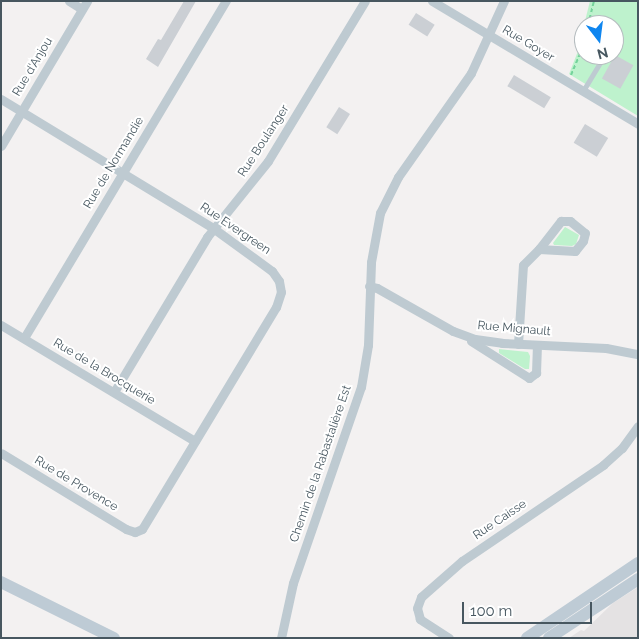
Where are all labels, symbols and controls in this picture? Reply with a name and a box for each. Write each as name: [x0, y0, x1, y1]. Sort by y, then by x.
north arrow: [574, 15, 624, 65]
street label: Rue Goyer: [499, 23, 557, 65]
street label: Rue d'Anjou: [10, 35, 56, 99]
text: N: [595, 44, 610, 63]
street label: Rue Boulanger: [235, 102, 293, 180]
street label: Rue de Normandie: [81, 114, 147, 212]
street label: Rue Evergreen: [197, 200, 273, 258]
street label: Rue Mignault: [477, 319, 551, 339]
street label: Rue de la Brocquerie: [50, 336, 158, 408]
street label: Chemin de la Rabastalière Est: [287, 384, 355, 544]
street label: Rue de Provence: [32, 453, 120, 515]
street label: Rue Caisse: [471, 497, 529, 543]
scale bar: [464, 592, 594, 624]
text: 100 m: [470, 602, 512, 620]

